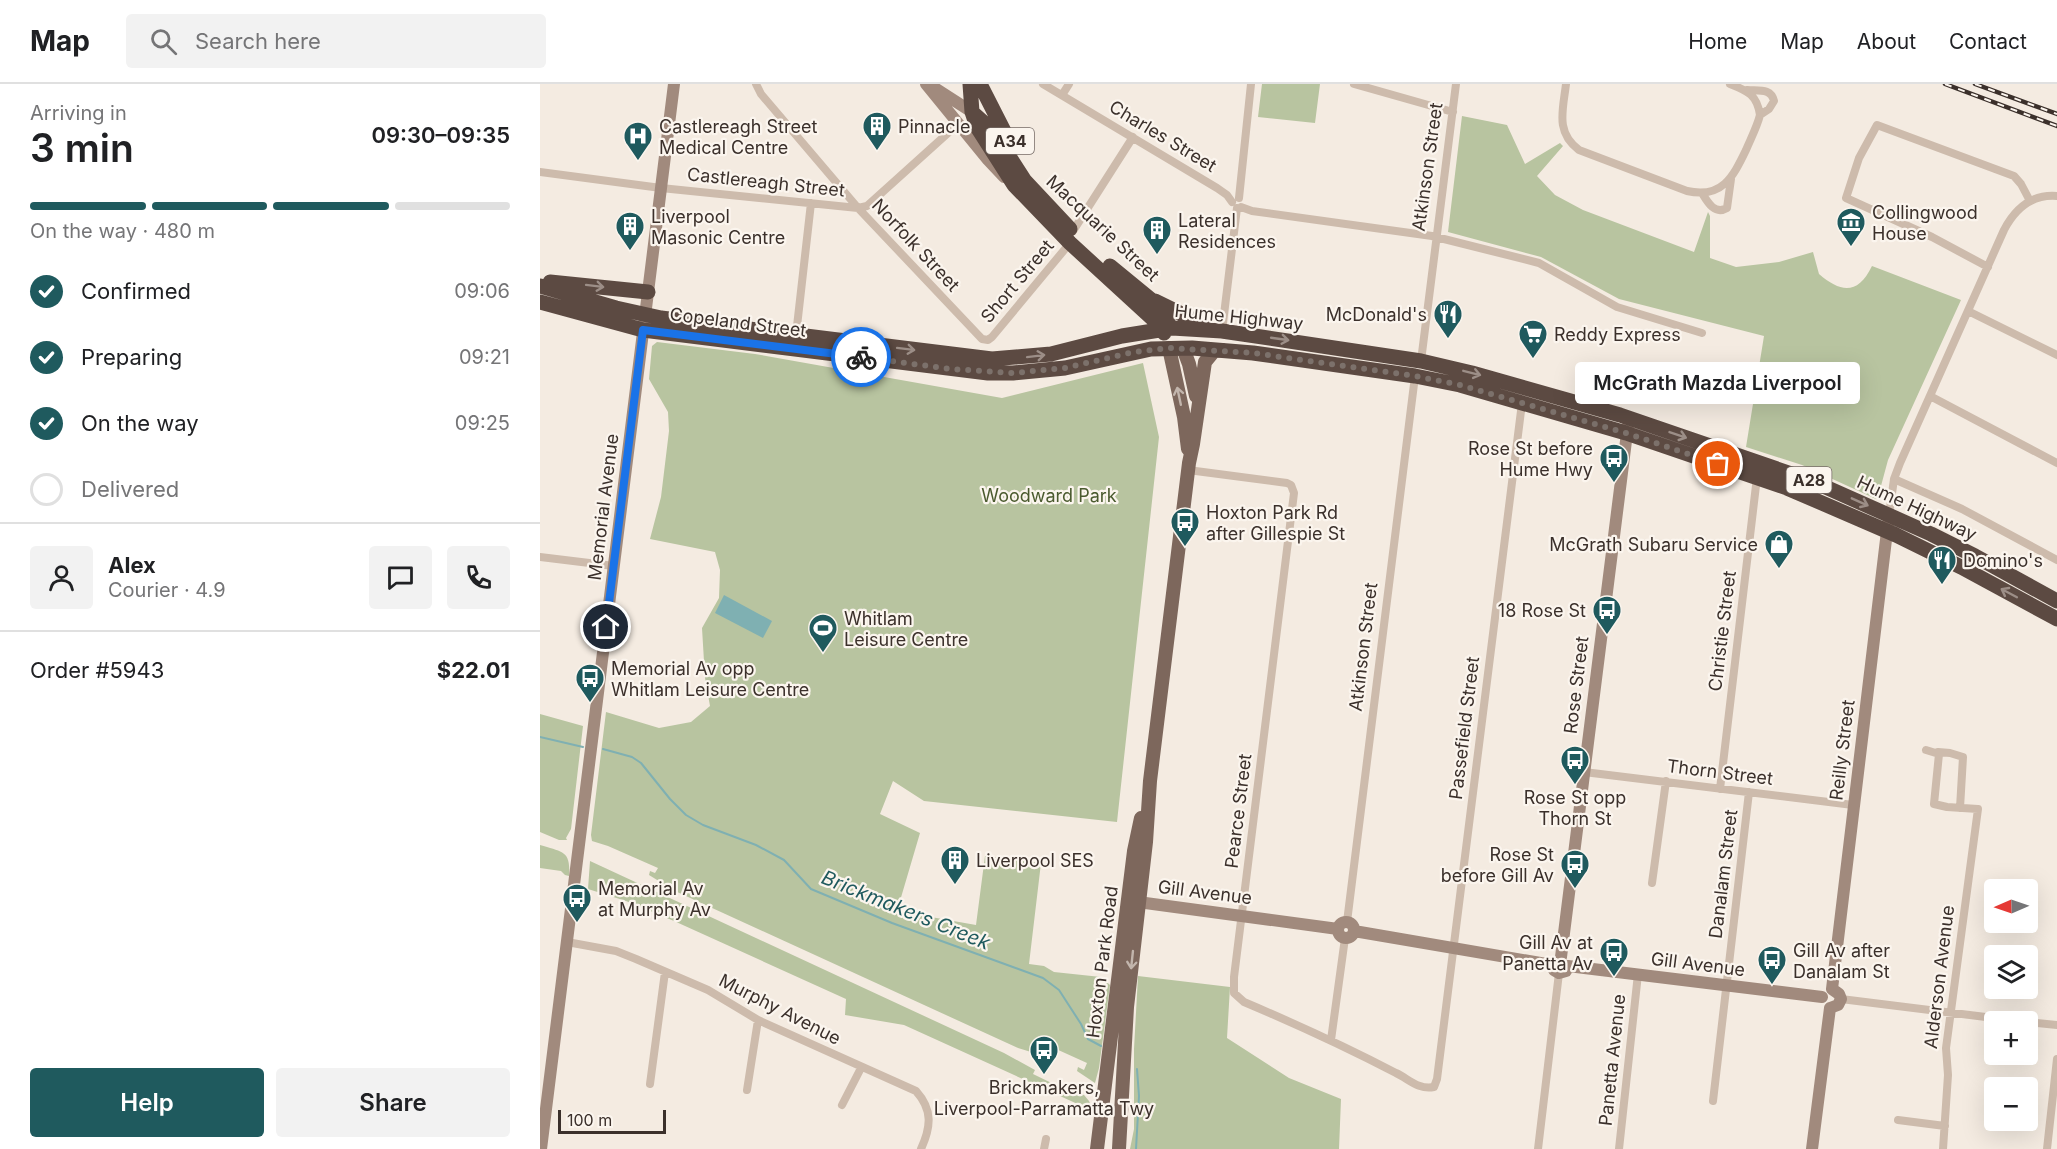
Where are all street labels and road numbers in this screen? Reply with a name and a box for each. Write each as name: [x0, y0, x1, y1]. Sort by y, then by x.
street label: Charles Street: [1106, 96, 1220, 176]
street label: Atkinson Street: [1408, 101, 1446, 233]
road number: A34: [986, 128, 1034, 154]
street label: Castlereagh Street: [686, 163, 846, 201]
street label: Macquarie Street: [1042, 170, 1164, 286]
street label: Norfolk Street: [868, 195, 964, 296]
street label: Short Street: [976, 235, 1058, 327]
street label: Hume Highway: [1174, 300, 1304, 334]
street label: Copeland Street: [669, 303, 808, 341]
street label: Memorial Avenue: [584, 433, 622, 581]
road number: A28: [1786, 467, 1832, 493]
street label: Hume Highway: [1854, 471, 1980, 545]
street label: Christie Street: [1704, 569, 1740, 692]
street label: Atkinson Street: [1345, 581, 1381, 713]
street label: Rose Street: [1560, 635, 1592, 735]
street label: Passefield Street: [1445, 655, 1483, 801]
street label: Reilly Street: [1825, 699, 1859, 801]
street label: Pearce Street: [1221, 752, 1255, 869]
street label: Thorn Street: [1666, 755, 1774, 789]
street label: Danalam Street: [1705, 808, 1741, 940]
street label: Gill Avenue: [1157, 876, 1253, 908]
street label: Hoxton Park Road: [1082, 885, 1122, 1039]
street label: Alderson Avenue: [1920, 904, 1958, 1050]
street label: Gill Avenue: [1650, 948, 1746, 980]
street label: Murphy Avenue: [716, 969, 844, 1049]
street label: Panetta Avenue: [1595, 993, 1629, 1127]

